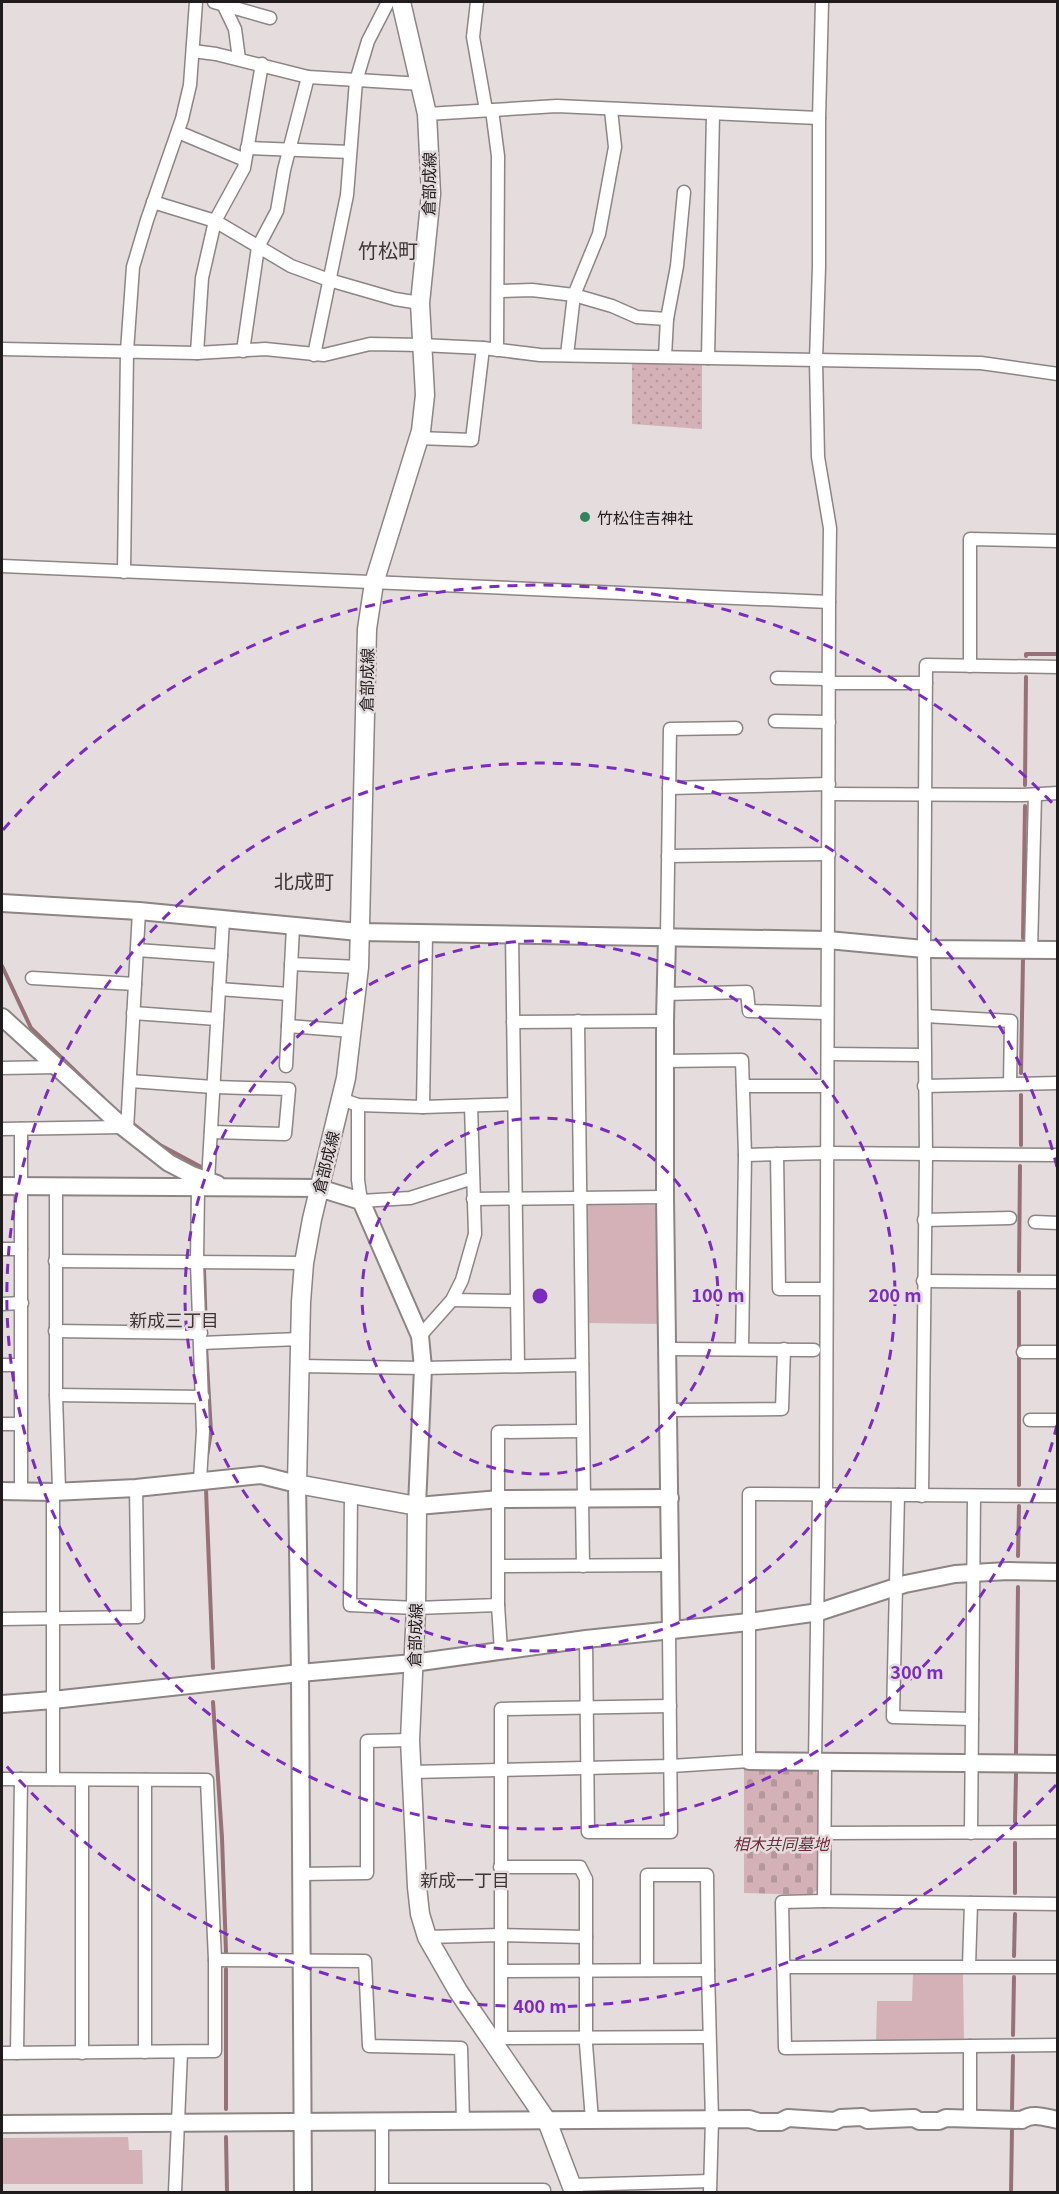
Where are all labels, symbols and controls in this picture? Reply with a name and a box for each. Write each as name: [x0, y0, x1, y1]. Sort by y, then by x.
street label: 倉部成線: [415, 152, 441, 216]
district label: 竹松町: [358, 235, 418, 264]
place label: 竹松住吉神社: [597, 505, 693, 529]
marker: 竹松住吉神社: [578, 510, 592, 524]
street label: 倉部成線: [353, 648, 379, 712]
district label: 北成町: [274, 866, 334, 895]
street label: 倉部成線: [306, 1128, 344, 1196]
text: 100 m: [691, 1281, 745, 1307]
text: 200 m: [868, 1281, 922, 1307]
centre of rings: [530, 1286, 550, 1306]
district label: 新成三丁目: [129, 1306, 219, 1332]
street label: 倉部成線: [401, 1603, 427, 1667]
text: 300 m: [890, 1658, 944, 1684]
park label: 相木共同墓地: [733, 1831, 831, 1855]
district label: 新成一丁目: [420, 1866, 510, 1892]
text: 400 m: [513, 1992, 567, 2018]

